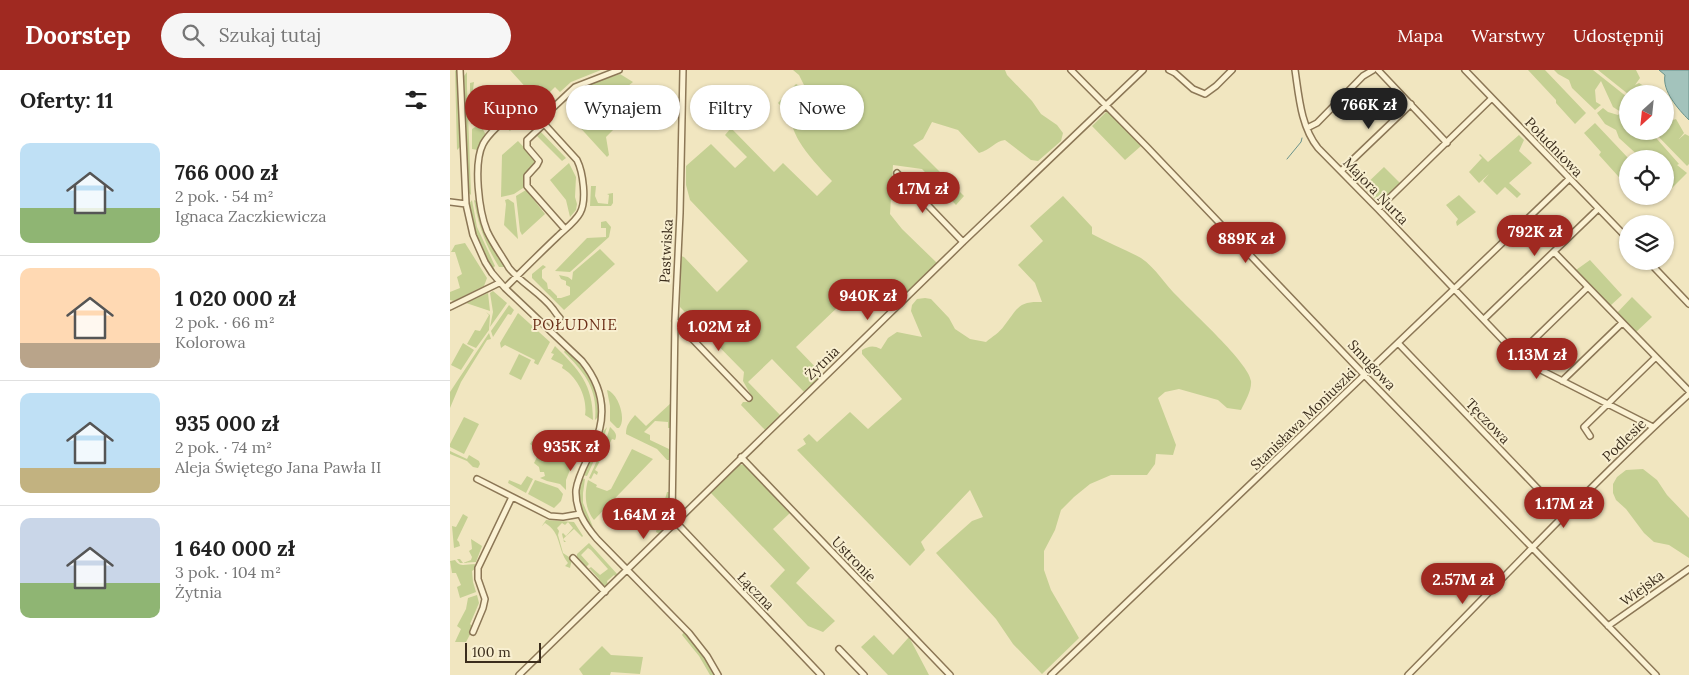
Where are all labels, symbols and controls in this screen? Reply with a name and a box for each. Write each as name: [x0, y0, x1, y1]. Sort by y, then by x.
search box: [161, 13, 511, 58]
text: Doorstep: [25, 20, 131, 51]
icon: search: [179, 21, 207, 49]
text: Szukaj tutaj: [219, 23, 321, 47]
text: Mapa: [1397, 24, 1443, 47]
text: Warstwy: [1471, 24, 1545, 47]
text: Udostępnij: [1573, 24, 1664, 47]
chip: Kupno: [465, 85, 556, 130]
chip: Wynajem: [566, 85, 680, 130]
chip: Filtry: [690, 85, 770, 130]
chip: Nowe: [780, 85, 864, 130]
north arrow: [1619, 85, 1674, 140]
map controls: [1619, 85, 1674, 270]
icon: filters: [402, 86, 430, 114]
text: Oferty: 11: [20, 87, 113, 114]
pin: 766K zł: [1323, 88, 1415, 130]
text: 766K zł: [1341, 94, 1397, 114]
street label: Południowa: [1521, 113, 1587, 181]
button: locate: [1619, 150, 1674, 205]
street label: Majora Nurta: [1339, 154, 1413, 228]
text: 766 000 zł: [175, 159, 278, 186]
icon: home: [60, 163, 120, 223]
pin: 1.7M zł: [877, 172, 969, 214]
text: 1.7M zł: [898, 178, 948, 198]
text: 2 pok. · 54 m²: [175, 186, 274, 206]
text: Ignaca Zaczkiewicza: [175, 206, 326, 226]
pin: 792K zł: [1489, 214, 1581, 257]
button: layers: [1619, 215, 1674, 270]
street label: Pastwiska: [655, 219, 677, 283]
text: 792K zł: [1508, 221, 1562, 241]
pin: 889K zł: [1200, 222, 1292, 264]
text: 889K zł: [1218, 228, 1274, 248]
pin: 940K zł: [822, 278, 914, 321]
text: 1 020 000 zł: [175, 285, 296, 312]
text: 940K zł: [839, 285, 897, 305]
icon: home: [60, 288, 120, 348]
pin: 1.02M zł: [667, 310, 771, 352]
text: 2 pok. · 66 m²: [175, 312, 275, 332]
district label: POŁUDNIE: [532, 315, 618, 334]
text: 1.02M zł: [688, 316, 750, 336]
text: Kolorowa: [175, 332, 246, 352]
street label: Smugowa: [1344, 336, 1400, 394]
pin: 1.13M zł: [1485, 338, 1589, 380]
street label: Żytnia: [801, 342, 843, 384]
text: 1.13M zł: [1507, 344, 1567, 364]
street label: Stanisława Moniuszki: [1247, 364, 1359, 474]
street label: Tęczowa: [1462, 394, 1514, 448]
text: 935 000 zł: [175, 410, 279, 437]
icon: home: [60, 413, 120, 473]
street label: Podlesie: [1598, 414, 1650, 465]
pin: 935K zł: [525, 430, 617, 472]
text: 935K zł: [543, 436, 599, 456]
text: 2 pok. · 74 m²: [175, 437, 272, 457]
text: Aleja Świętego Jana Pawła II: [175, 457, 381, 477]
pin: 1.17M zł: [1512, 486, 1616, 529]
text: 1.17M zł: [1535, 493, 1593, 513]
pin: 1.64M zł: [592, 498, 696, 540]
text: 1.64M zł: [613, 504, 675, 524]
street label: Ustronie: [828, 532, 880, 586]
text: 1 640 000 zł: [175, 535, 295, 562]
icon: home: [60, 538, 120, 598]
text: 3 pok. · 104 m²: [175, 562, 281, 582]
pin: 2.57M zł: [1411, 562, 1515, 605]
street label: Wiejska: [1616, 566, 1668, 610]
street label: Łączna: [734, 568, 778, 614]
text: 2.57M zł: [1432, 569, 1494, 589]
text: Żytnia: [175, 582, 222, 602]
scale bar: [465, 640, 541, 663]
text: 100 m: [472, 643, 511, 661]

